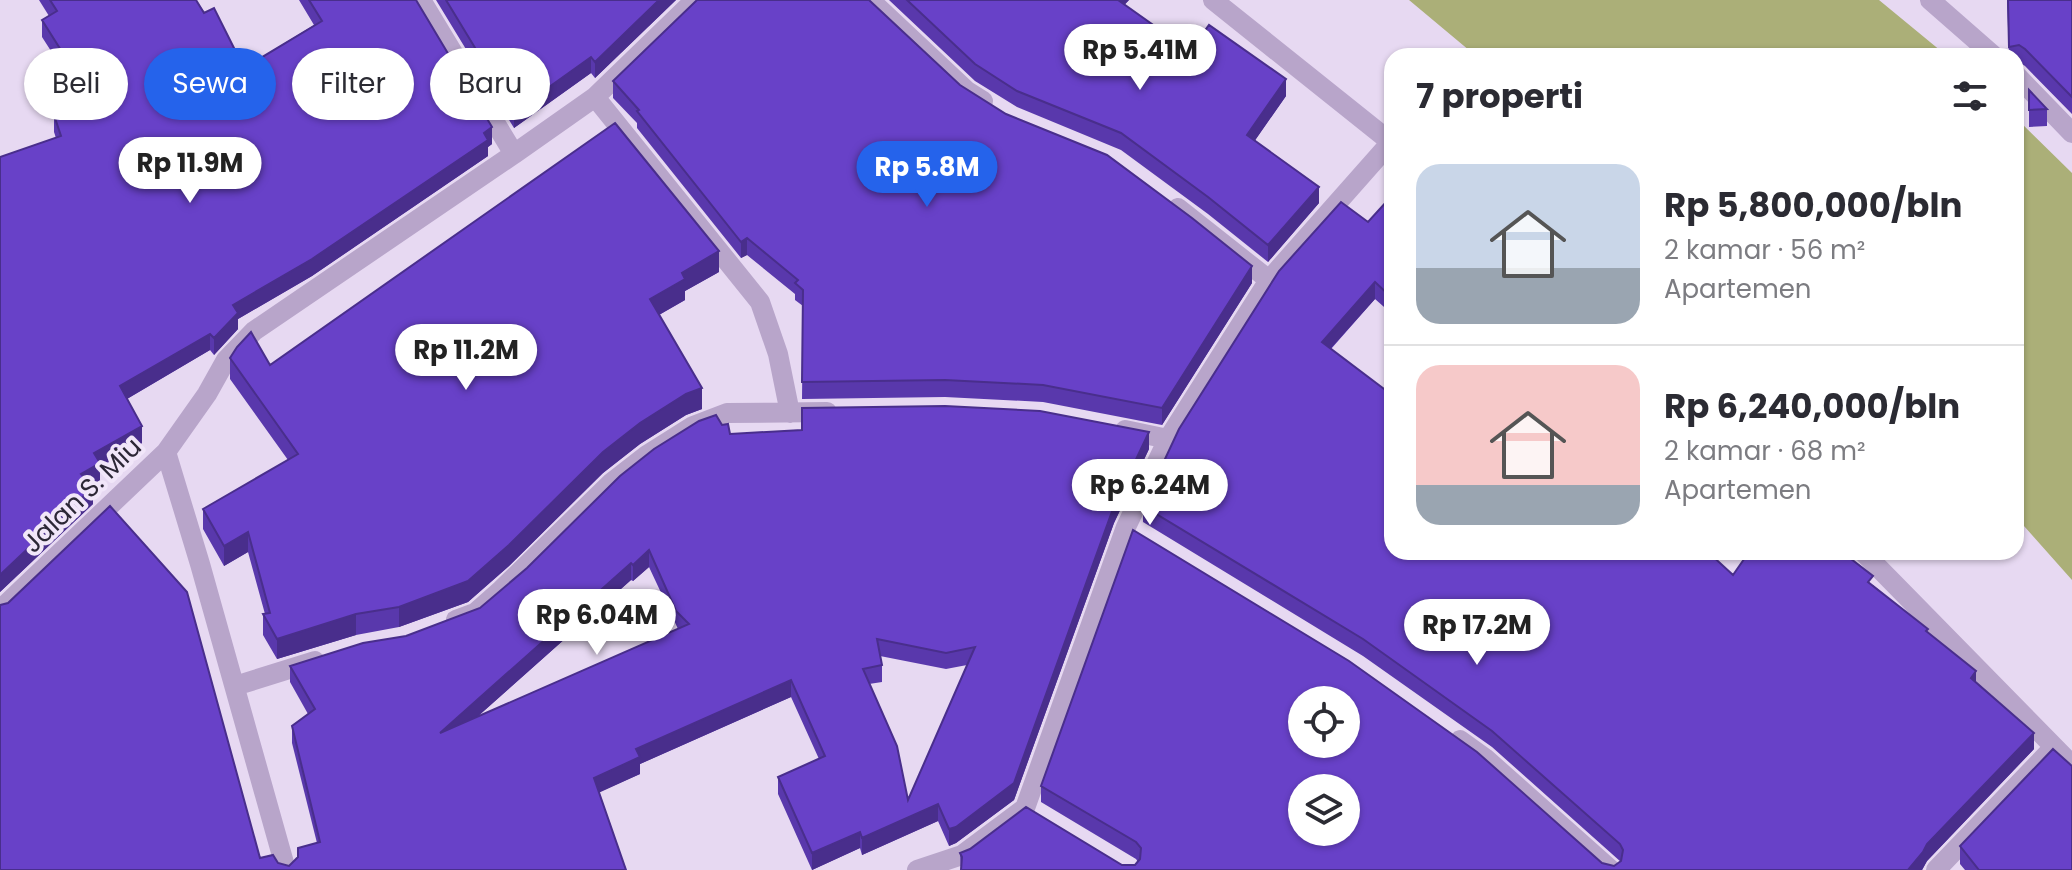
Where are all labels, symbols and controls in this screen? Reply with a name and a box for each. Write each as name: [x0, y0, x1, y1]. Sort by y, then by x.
pin: Rp 5.41M: [1057, 24, 1223, 92]
text: Rp 5.41M: [1082, 32, 1198, 68]
chip: Beli: [24, 48, 128, 120]
chip: Sewa: [144, 48, 276, 120]
chip: Filter: [292, 48, 414, 120]
chip: Baru: [430, 48, 550, 120]
text: 7 properti: [1416, 72, 1583, 120]
icon: filters: [1948, 74, 1992, 118]
pin: Rp 11.9M: [107, 137, 273, 205]
pin: Rp 5.8M: [853, 141, 1001, 209]
text: Rp 11.9M: [137, 145, 243, 181]
text: Rp 5.8M: [874, 149, 980, 185]
text: Rp 5,800,000/bln: [1664, 181, 1962, 229]
icon: home: [1480, 196, 1576, 292]
text: 2 kamar · 56 m²: [1664, 232, 1865, 268]
text: Apartemen: [1664, 271, 1812, 307]
pin: Rp 11.2M: [383, 324, 549, 392]
text: Rp 11.2M: [413, 332, 519, 368]
text: Rp 6,240,000/bln: [1664, 382, 1960, 430]
icon: home: [1480, 397, 1576, 493]
street label: Jalan S. Miu: [15, 429, 149, 561]
text: 2 kamar · 68 m²: [1664, 433, 1866, 469]
pin: Rp 6.24M: [1067, 459, 1233, 527]
text: Rp 6.24M: [1090, 467, 1210, 503]
text: Apartemen: [1664, 472, 1812, 508]
pin: Rp 6.04M: [514, 589, 680, 657]
text: Rp 6.04M: [536, 597, 658, 633]
pin: Rp 17.2M: [1394, 599, 1560, 667]
text: Rp 17.2M: [1422, 607, 1532, 643]
map controls: [1288, 686, 1360, 846]
button: locate: [1288, 686, 1360, 758]
button: layers: [1288, 774, 1360, 846]

